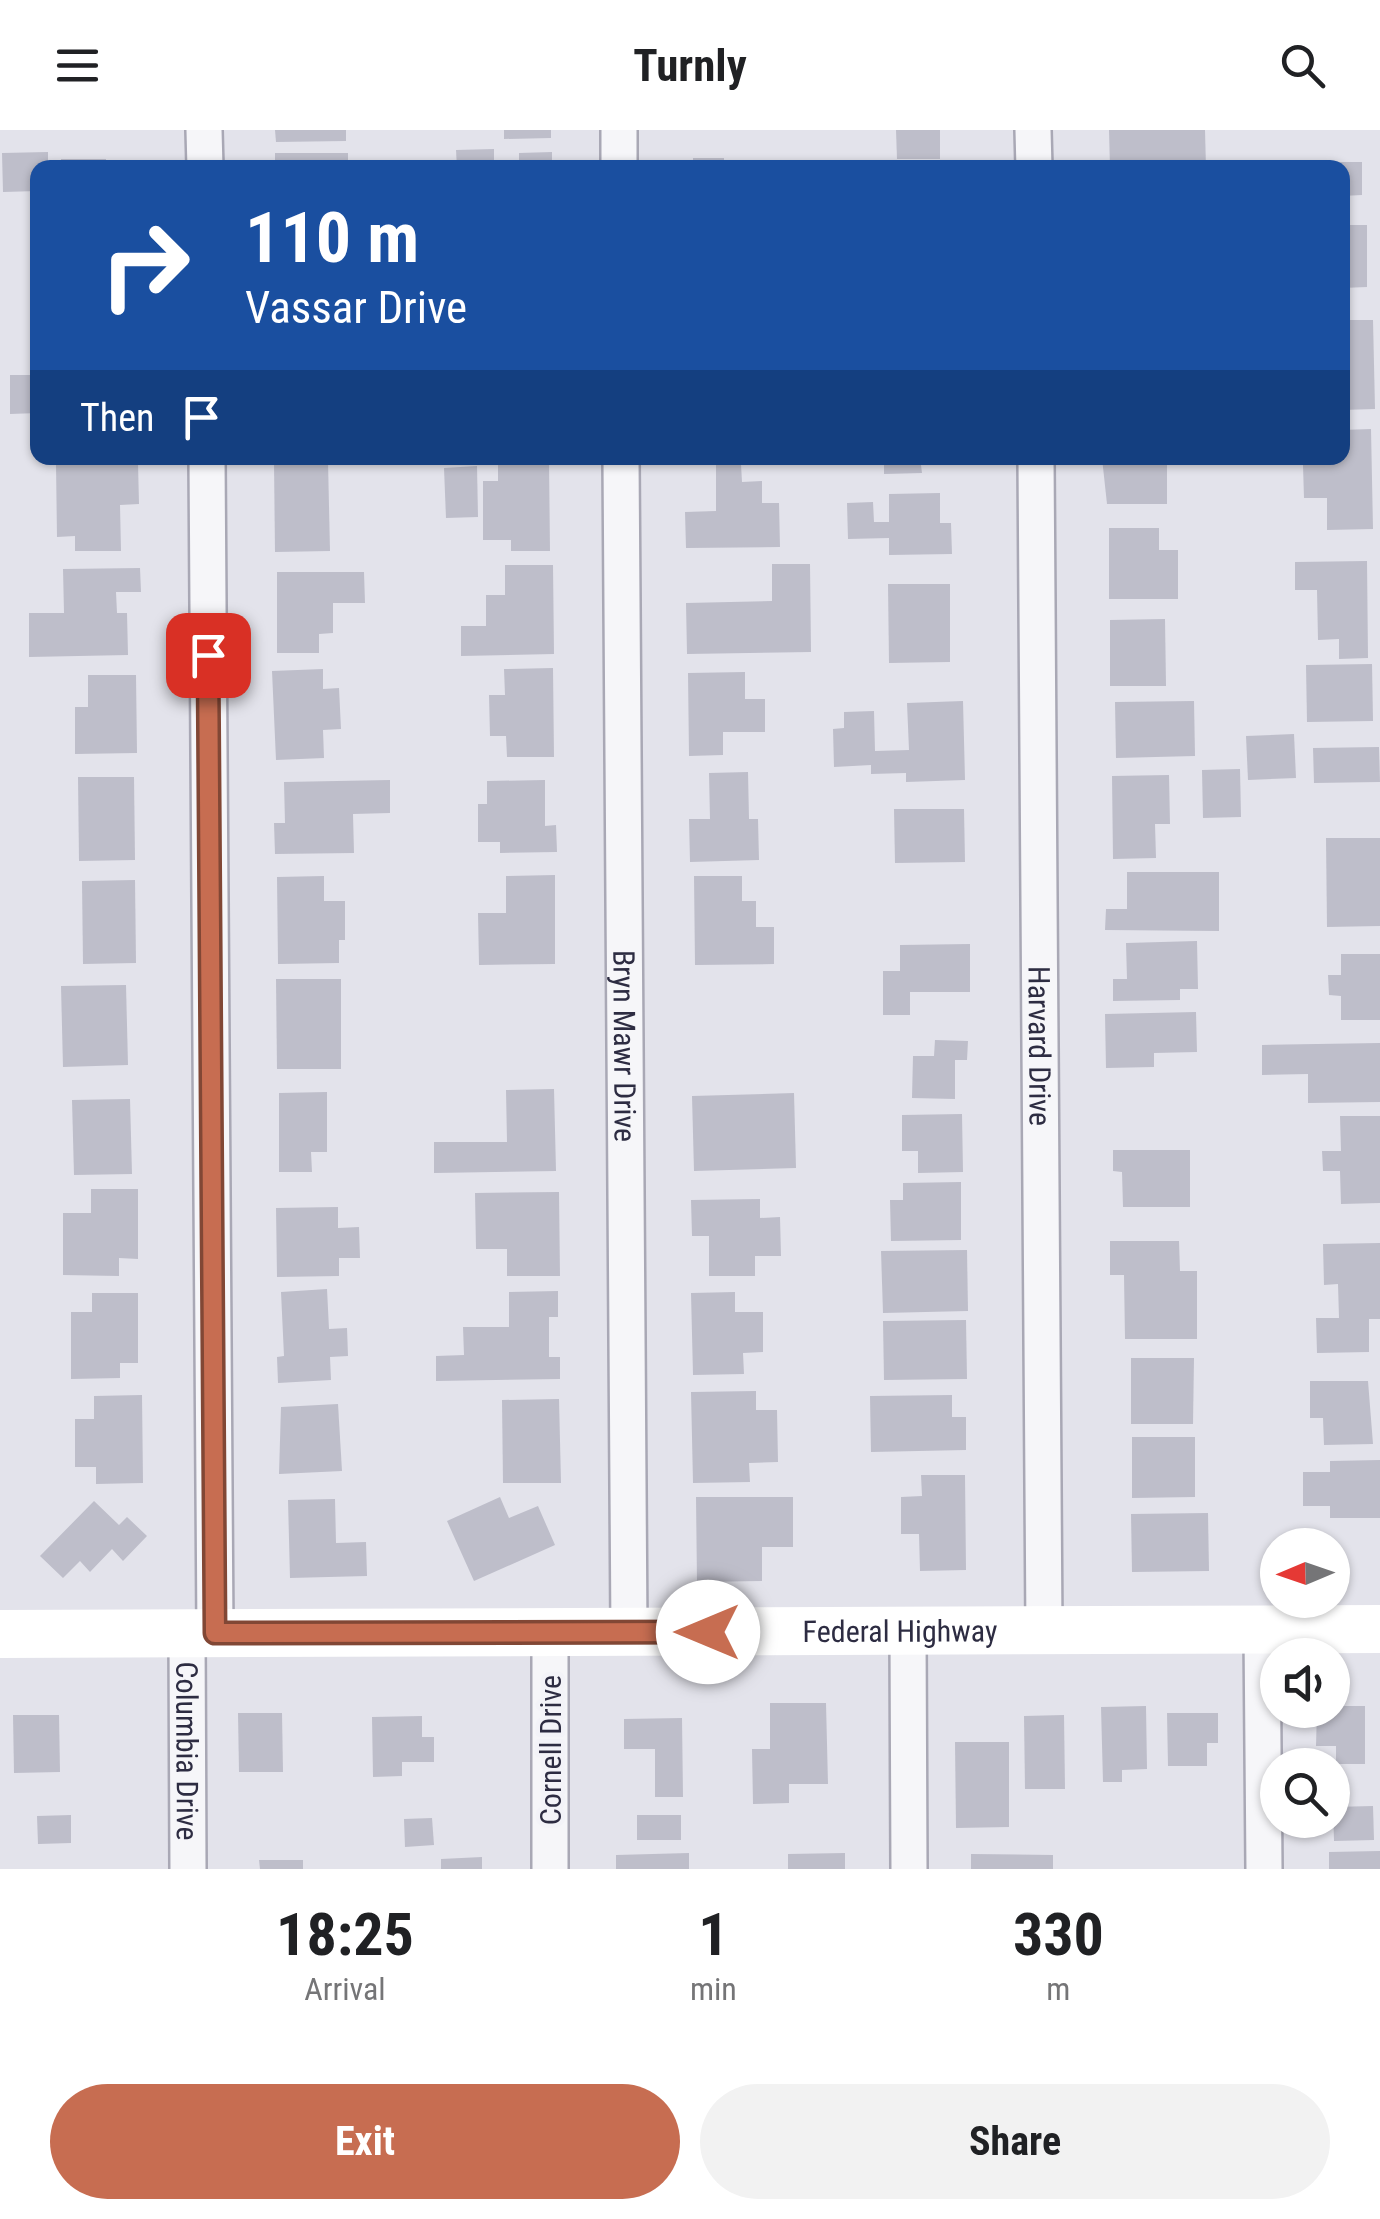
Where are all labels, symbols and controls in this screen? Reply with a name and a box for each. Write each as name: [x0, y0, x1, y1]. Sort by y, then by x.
icon: menu: [50, 38, 105, 93]
icon: search: [1275, 38, 1330, 93]
text: Turnly: [633, 39, 747, 92]
text: 110 m: [245, 197, 419, 279]
icon: right: [80, 200, 210, 330]
text: Vassar Drive: [245, 281, 467, 334]
icon: arrive: [174, 390, 229, 445]
text: Then: [80, 396, 154, 440]
pin: [166, 613, 251, 698]
icon: arrive: [181, 628, 236, 683]
street label: Bryn Mawr Drive: [607, 950, 643, 1142]
street label: Harvard Drive: [1022, 966, 1058, 1126]
north arrow: [1260, 1528, 1350, 1618]
map controls: [1260, 1528, 1350, 1838]
position arrow: [656, 1580, 760, 1684]
street label: Federal Highway: [803, 1613, 997, 1649]
button: sound: [1260, 1638, 1350, 1728]
street label: Columbia Drive: [170, 1661, 205, 1841]
street label: Cornell Drive: [533, 1675, 568, 1825]
button: search: [1260, 1748, 1350, 1838]
text: 18:25: [276, 1899, 414, 1970]
text: 1: [698, 1899, 729, 1970]
text: 330: [1013, 1899, 1104, 1970]
text: Arrival: [304, 1970, 386, 2008]
text: min: [690, 1970, 737, 2008]
text: m: [1046, 1970, 1070, 2008]
button: Exit: [50, 2084, 680, 2199]
button: Share: [700, 2084, 1330, 2199]

